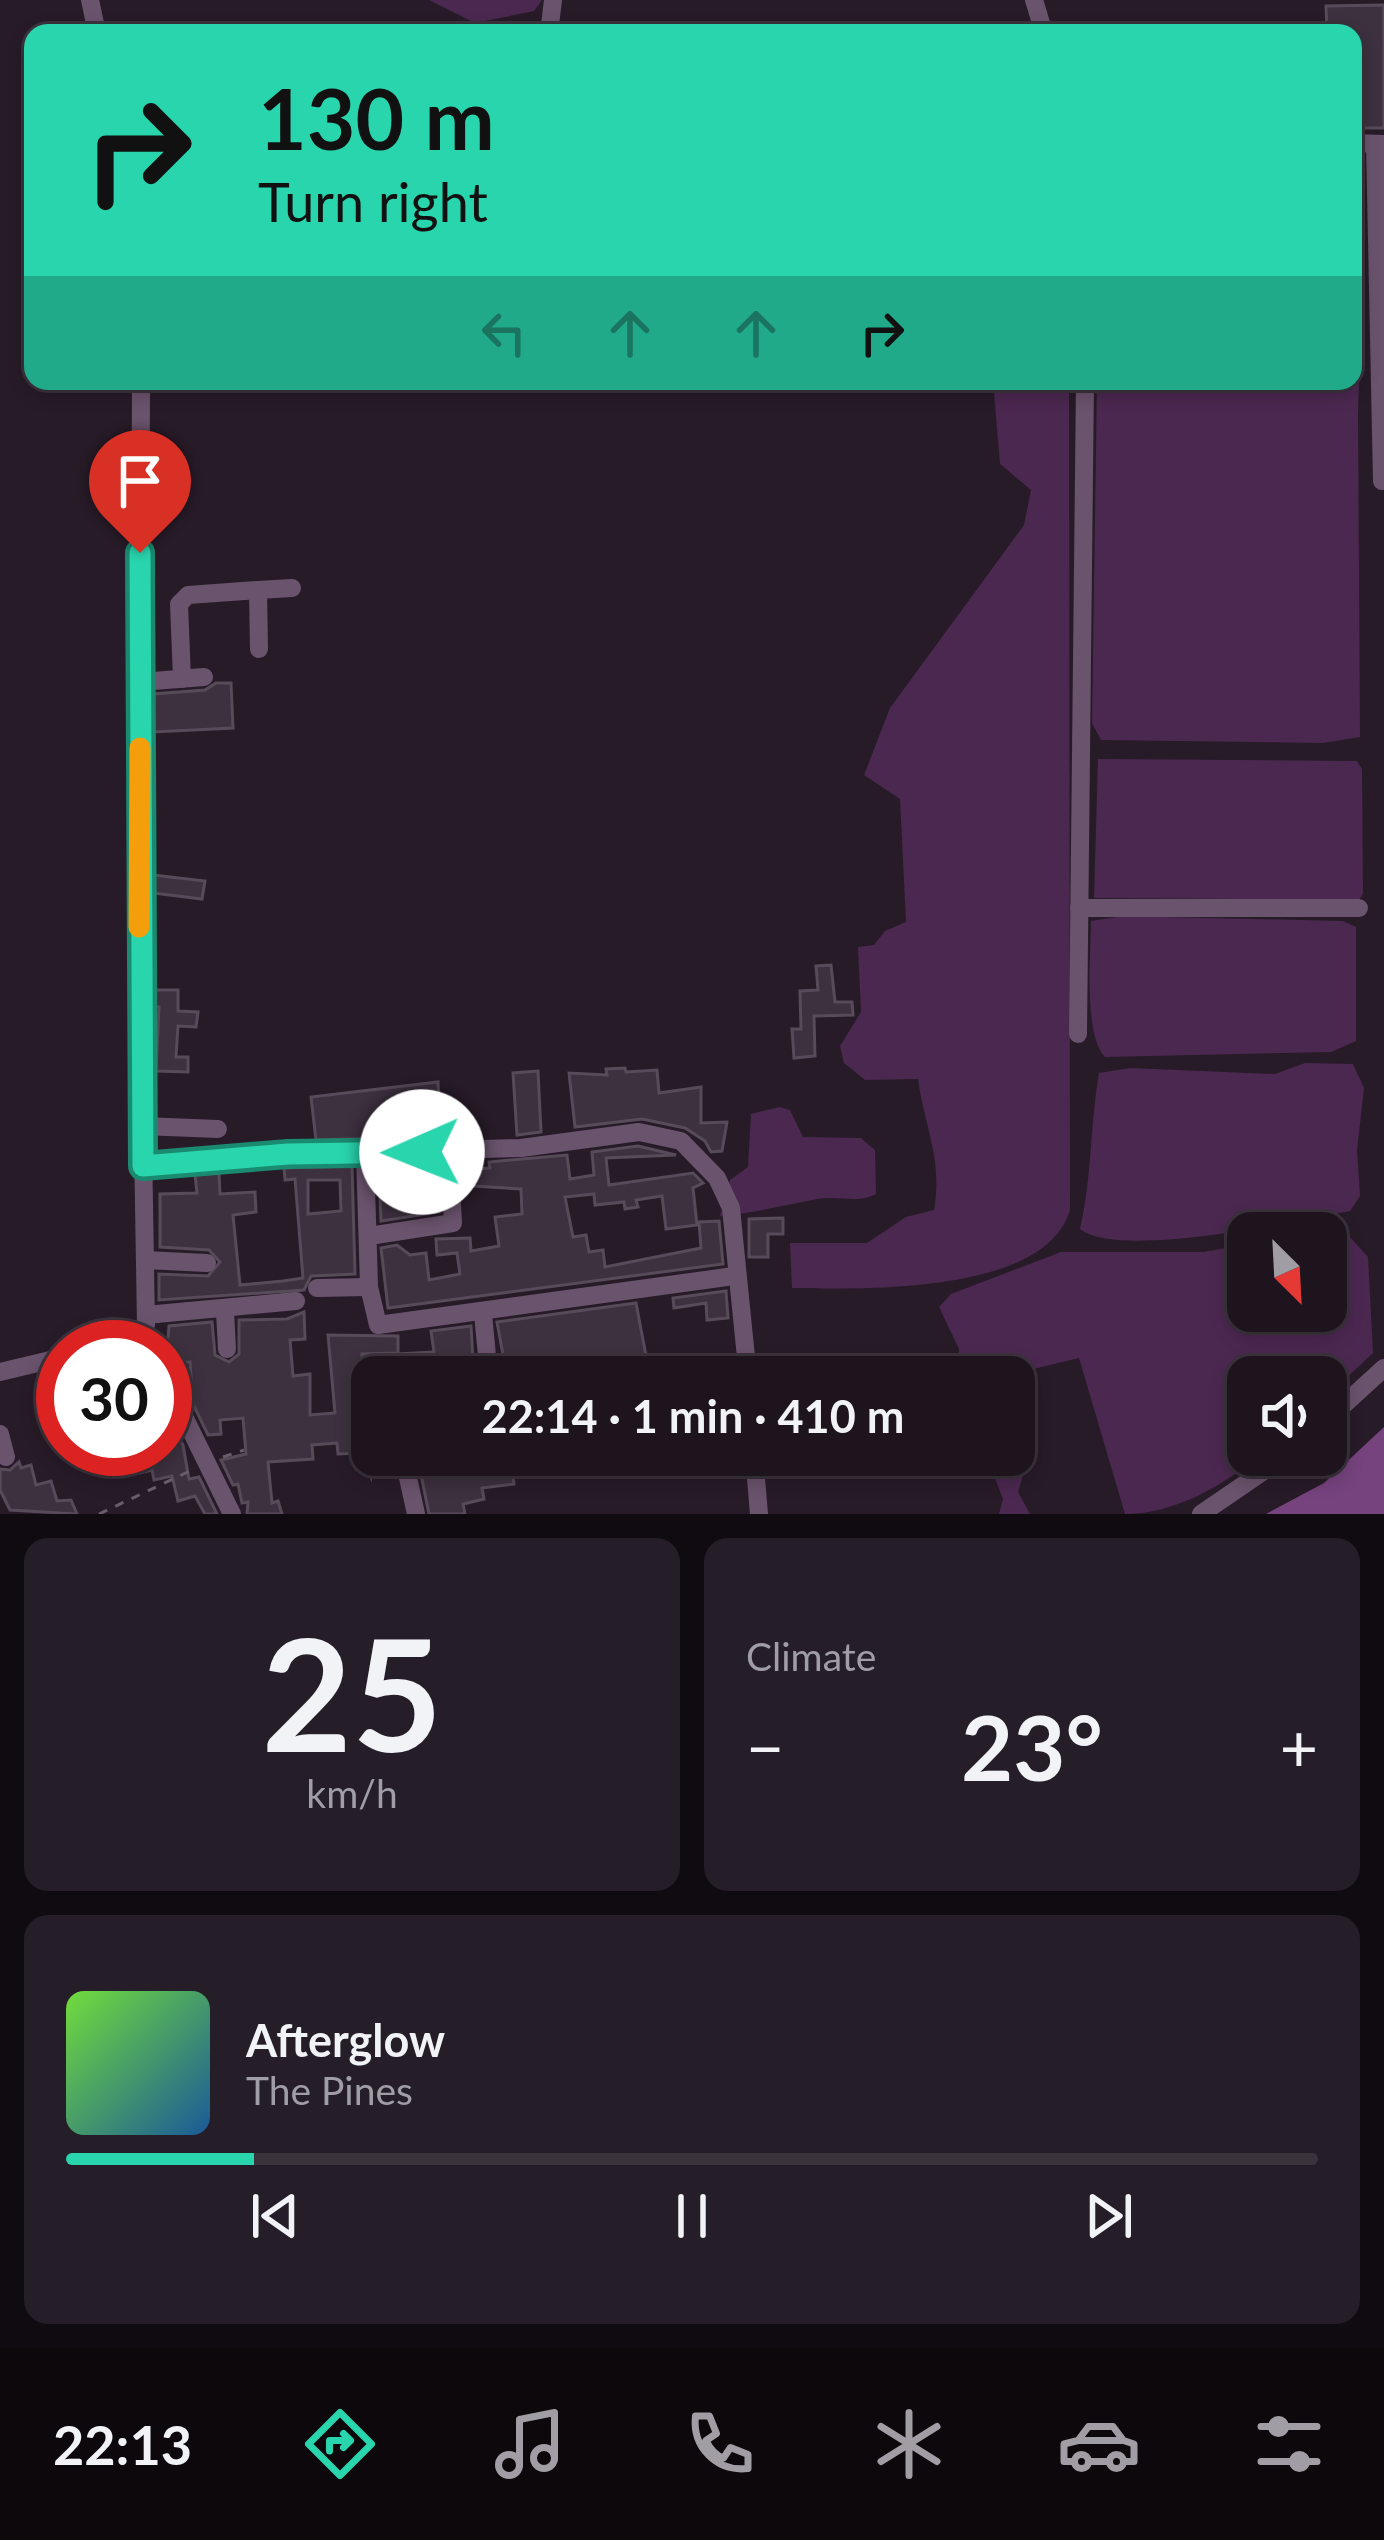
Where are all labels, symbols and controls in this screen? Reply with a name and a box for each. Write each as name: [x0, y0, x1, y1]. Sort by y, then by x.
text: 130 m: [258, 67, 495, 168]
icon: right: [60, 72, 216, 228]
text: Turn right: [258, 169, 488, 234]
icon: left: [471, 300, 537, 366]
icon: ahead: [597, 300, 663, 366]
icon: ahead: [723, 300, 789, 366]
icon: right: [849, 300, 915, 366]
pin: [89, 430, 191, 553]
icon: arrive: [107, 448, 173, 514]
position arrow: [359, 1089, 485, 1215]
north arrow: [1227, 1212, 1347, 1332]
map controls: [1227, 1212, 1347, 1476]
speed limit sign: 30: [36, 1320, 192, 1476]
button: sound: [1227, 1356, 1347, 1476]
text: 22:14 · 1 min · 410 m: [482, 1389, 904, 1443]
text: 25: [262, 1598, 442, 1785]
text: Climate: [746, 1633, 876, 1679]
text: 23°: [961, 1692, 1103, 1800]
text: −: [746, 1707, 784, 1786]
text: +: [1280, 1707, 1318, 1786]
text: km/h: [306, 1770, 398, 1816]
text: Afterglow: [246, 2013, 445, 2067]
text: The Pines: [246, 2067, 413, 2113]
icon: previous: [242, 2183, 308, 2249]
icon: pause: [659, 2183, 725, 2249]
icon: next: [1076, 2183, 1142, 2249]
icon: directions: [298, 2402, 382, 2486]
icon: music: [488, 2402, 572, 2486]
icon: phone: [678, 2402, 762, 2486]
icon: climate: [867, 2402, 951, 2486]
icon: car: [1057, 2402, 1141, 2486]
icon: filters: [1247, 2402, 1331, 2486]
text: 22:13: [53, 2412, 192, 2477]

